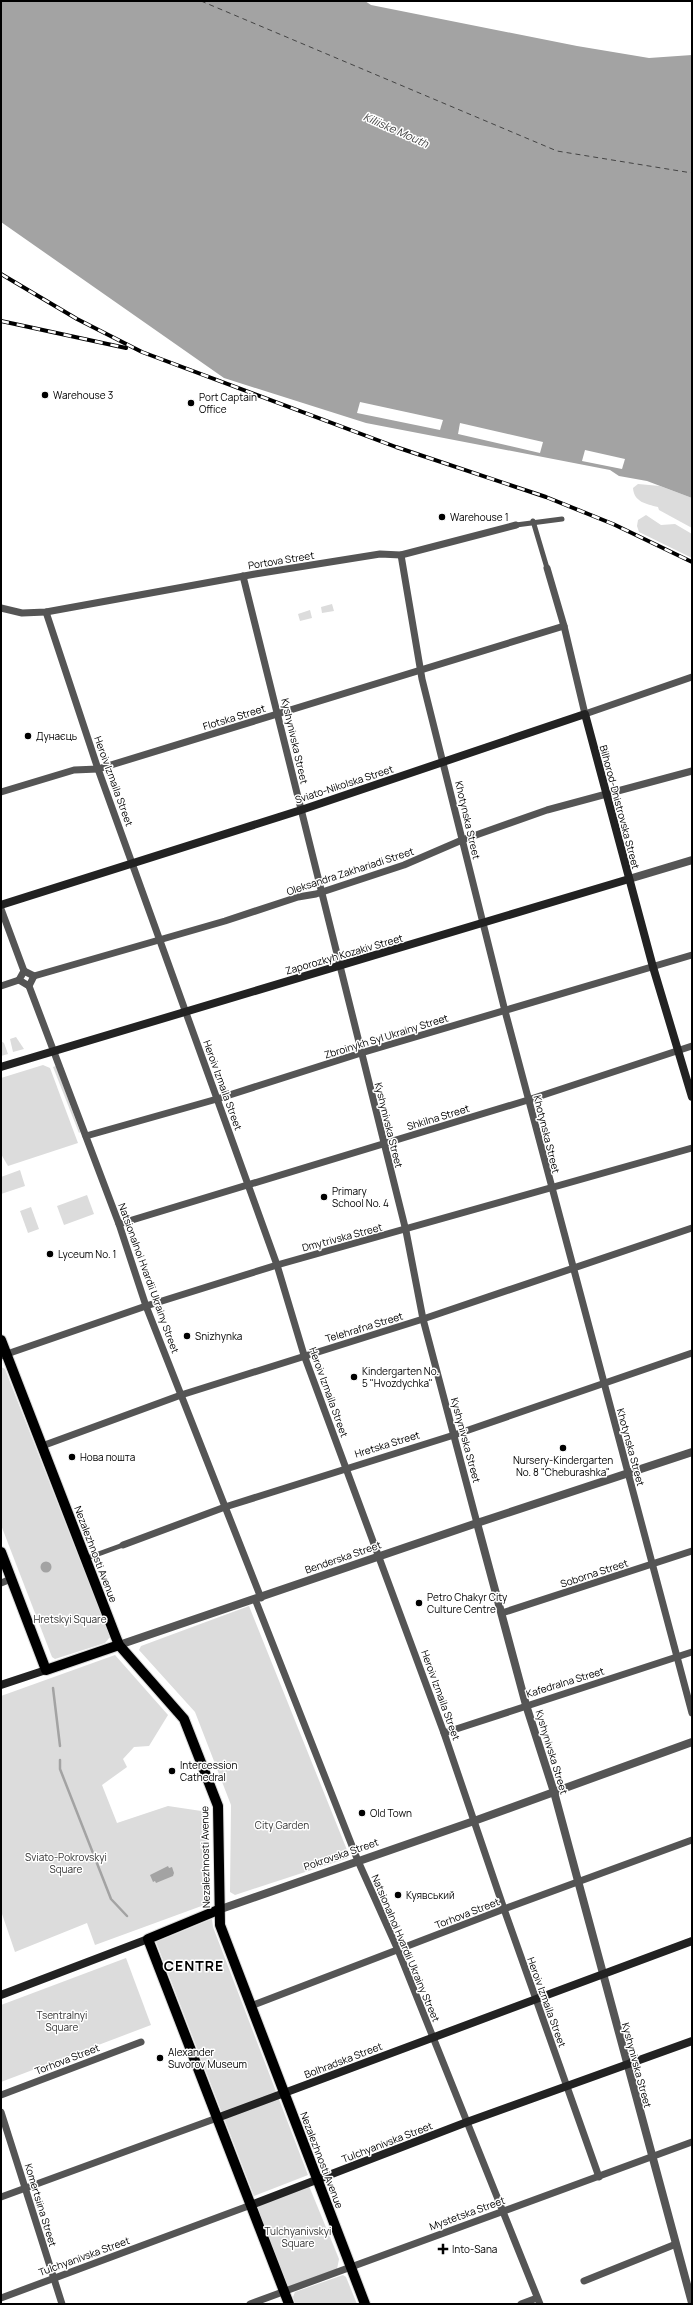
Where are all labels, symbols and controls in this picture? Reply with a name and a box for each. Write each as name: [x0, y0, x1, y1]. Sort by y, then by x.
water label: Kiliiske Mouth: [361, 109, 432, 151]
place label: Warehouse 3: [53, 388, 113, 402]
marker: Warehouse 3: [40, 390, 50, 400]
place label: Port Captain Office: [199, 390, 257, 416]
marker: Port Captain Office: [186, 398, 196, 408]
place label: Warehouse 1: [450, 510, 509, 524]
marker: Warehouse 1: [437, 512, 447, 522]
street label: Portova Street: [247, 548, 315, 572]
street label: Kyshynivska Street: [278, 697, 312, 785]
street label: Flotska Street: [201, 701, 267, 733]
place label: Дунаєць: [36, 729, 77, 743]
marker: Дунаєць: [23, 731, 33, 741]
street label: Heroiv Izmaila Street: [91, 734, 137, 828]
street label: Bilhorod-Dnistrovska Street: [597, 744, 643, 870]
street label: Sviato-Nikolska Street: [293, 762, 395, 806]
street label: Khotynska Street: [452, 779, 484, 861]
street label: Oleksandra Zakhariadi Street: [285, 844, 415, 898]
street label: Zaporozkyh Kozakiv Street: [284, 930, 404, 978]
street label: Zbroinykh Syl Ukrainy Street: [322, 1010, 450, 1062]
street label: Heroiv Izmaila Street: [200, 1038, 246, 1132]
street label: Kyshynivska Street: [372, 1081, 406, 1169]
street label: Khotynska Street: [531, 1093, 563, 1175]
street label: Shkilna Street: [405, 1101, 471, 1133]
place label: Primary School No. 4: [332, 1184, 389, 1210]
marker: Primary School No. 4: [319, 1192, 329, 1202]
street label: Natsionalnoi Hvardii Ukrainy Street: [115, 1201, 183, 1355]
street label: Dmytrivska Street: [300, 1220, 384, 1254]
place label: Lyceum No. 1: [58, 1247, 116, 1261]
marker: Lyceum No. 1: [45, 1249, 55, 1259]
street label: Telehrafna Street: [323, 1309, 405, 1345]
place label: Snizhynka: [195, 1329, 242, 1343]
marker: Snizhynka: [182, 1331, 192, 1341]
street label: Heroiv Izmaila Street: [306, 1345, 352, 1439]
place label: Kindergarten No. 5 "Hvozdychka": [362, 1364, 439, 1390]
marker: Kindergarten No. 5 "Hvozdychka": [349, 1372, 359, 1382]
street label: Kyshynivska Street: [448, 1396, 484, 1484]
street label: Khotynska Street: [614, 1407, 648, 1487]
street label: Hretska Street: [353, 1427, 421, 1461]
marker: Nursery-Kindergarten No. 8 "Cheburashka": [558, 1443, 568, 1453]
place label: Нова пошта: [80, 1450, 135, 1464]
marker: Нова пошта: [67, 1452, 77, 1462]
place label: Nursery-Kindergarten No. 8 "Cheburashka": [513, 1453, 613, 1479]
street label: Nezalezhnosti Avenue: [71, 1504, 121, 1604]
street label: Benderska Street: [303, 1537, 383, 1577]
street label: Soborna Street: [558, 1555, 630, 1591]
place label: Petro Chakyr City Culture Centre: [427, 1590, 508, 1616]
marker: Petro Chakyr City Culture Centre: [414, 1598, 424, 1608]
park label: Hretskyi Square: [34, 1612, 107, 1626]
street label: Heroiv Izmaila Street: [418, 1648, 464, 1742]
street label: Kafedralna Street: [524, 1663, 606, 1701]
street label: Kyshynivska Street: [533, 1708, 571, 1796]
place label: Intercession Cathedral: [180, 1758, 237, 1784]
marker: Intercession Cathedral: [167, 1766, 177, 1776]
street label: Nezalezhnosti Avenue: [197, 1806, 213, 1908]
place label: Old Town: [370, 1806, 412, 1820]
marker: Old Town: [357, 1808, 367, 1818]
park label: City Garden: [255, 1818, 309, 1832]
street label: Pokrovska Street: [302, 1835, 380, 1873]
park label: Sviato-Pokrovskyi Square: [25, 1850, 107, 1876]
street label: Natsionalnoi Hvardii Ukrainy Street: [369, 1872, 443, 2024]
place label: Куявський: [406, 1888, 455, 1902]
marker: Куявський: [393, 1890, 403, 1900]
street label: Torhova Street: [433, 1894, 501, 1932]
street label: Heroiv Izmaila Street: [524, 1955, 570, 2049]
district label: CENTRE: [164, 1956, 224, 1975]
park label: Tsentralnyi Square: [37, 2008, 87, 2034]
street label: Kyshynivska Street: [619, 2021, 655, 2109]
street label: Bolhradska Street: [302, 2039, 384, 2081]
street label: Torhova Street: [33, 2040, 101, 2078]
place label: Alexander Suvorov Museum: [168, 2045, 247, 2071]
marker: Alexander Suvorov Museum: [155, 2053, 165, 2063]
street label: Nezalezhnosti Avenue: [297, 2110, 347, 2210]
street label: Tulchyanivska Street: [340, 2118, 434, 2166]
street label: Komertsiina Street: [22, 2162, 60, 2248]
street label: Mystetska Street: [427, 2193, 507, 2233]
park label: Tulchyanivskyi Square: [265, 2224, 331, 2250]
street label: Tulchyanivska Street: [36, 2233, 132, 2279]
place label: Into-Sana: [452, 2242, 497, 2256]
marker: Into-Sana: [437, 2243, 449, 2255]

